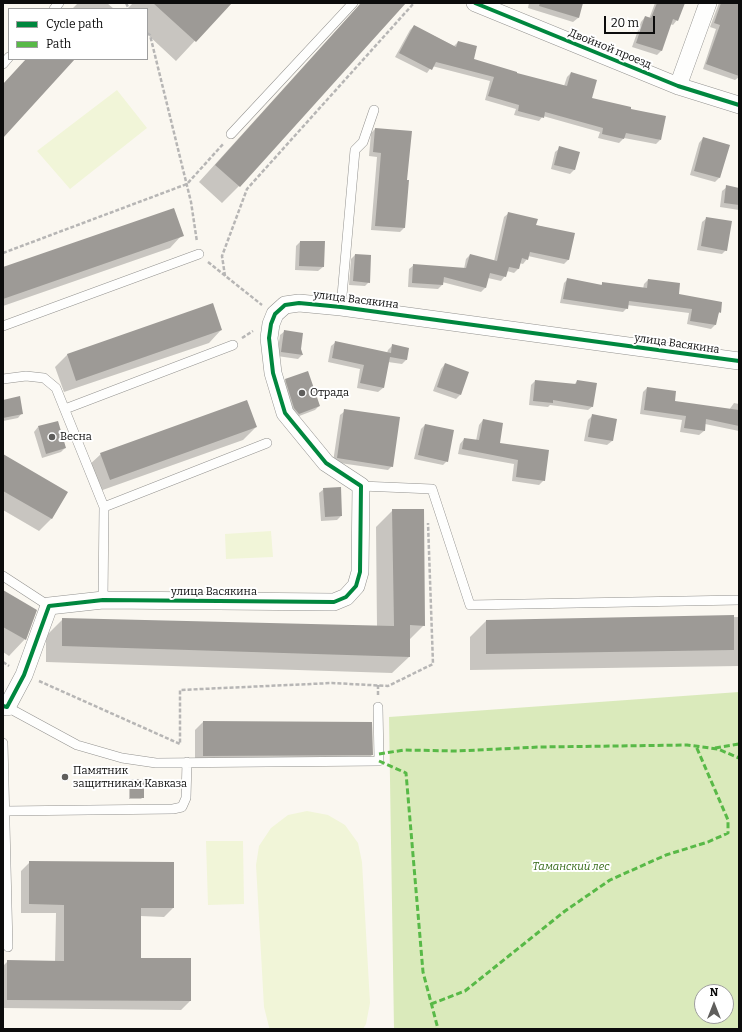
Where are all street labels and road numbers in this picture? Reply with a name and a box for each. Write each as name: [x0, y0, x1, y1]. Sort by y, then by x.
street label: Двойной проезд: [567, 26, 653, 72]
street label: улица Васякина: [313, 288, 399, 312]
street label: улица Васякина: [634, 331, 720, 357]
street label: улица Васякина: [171, 585, 257, 599]

